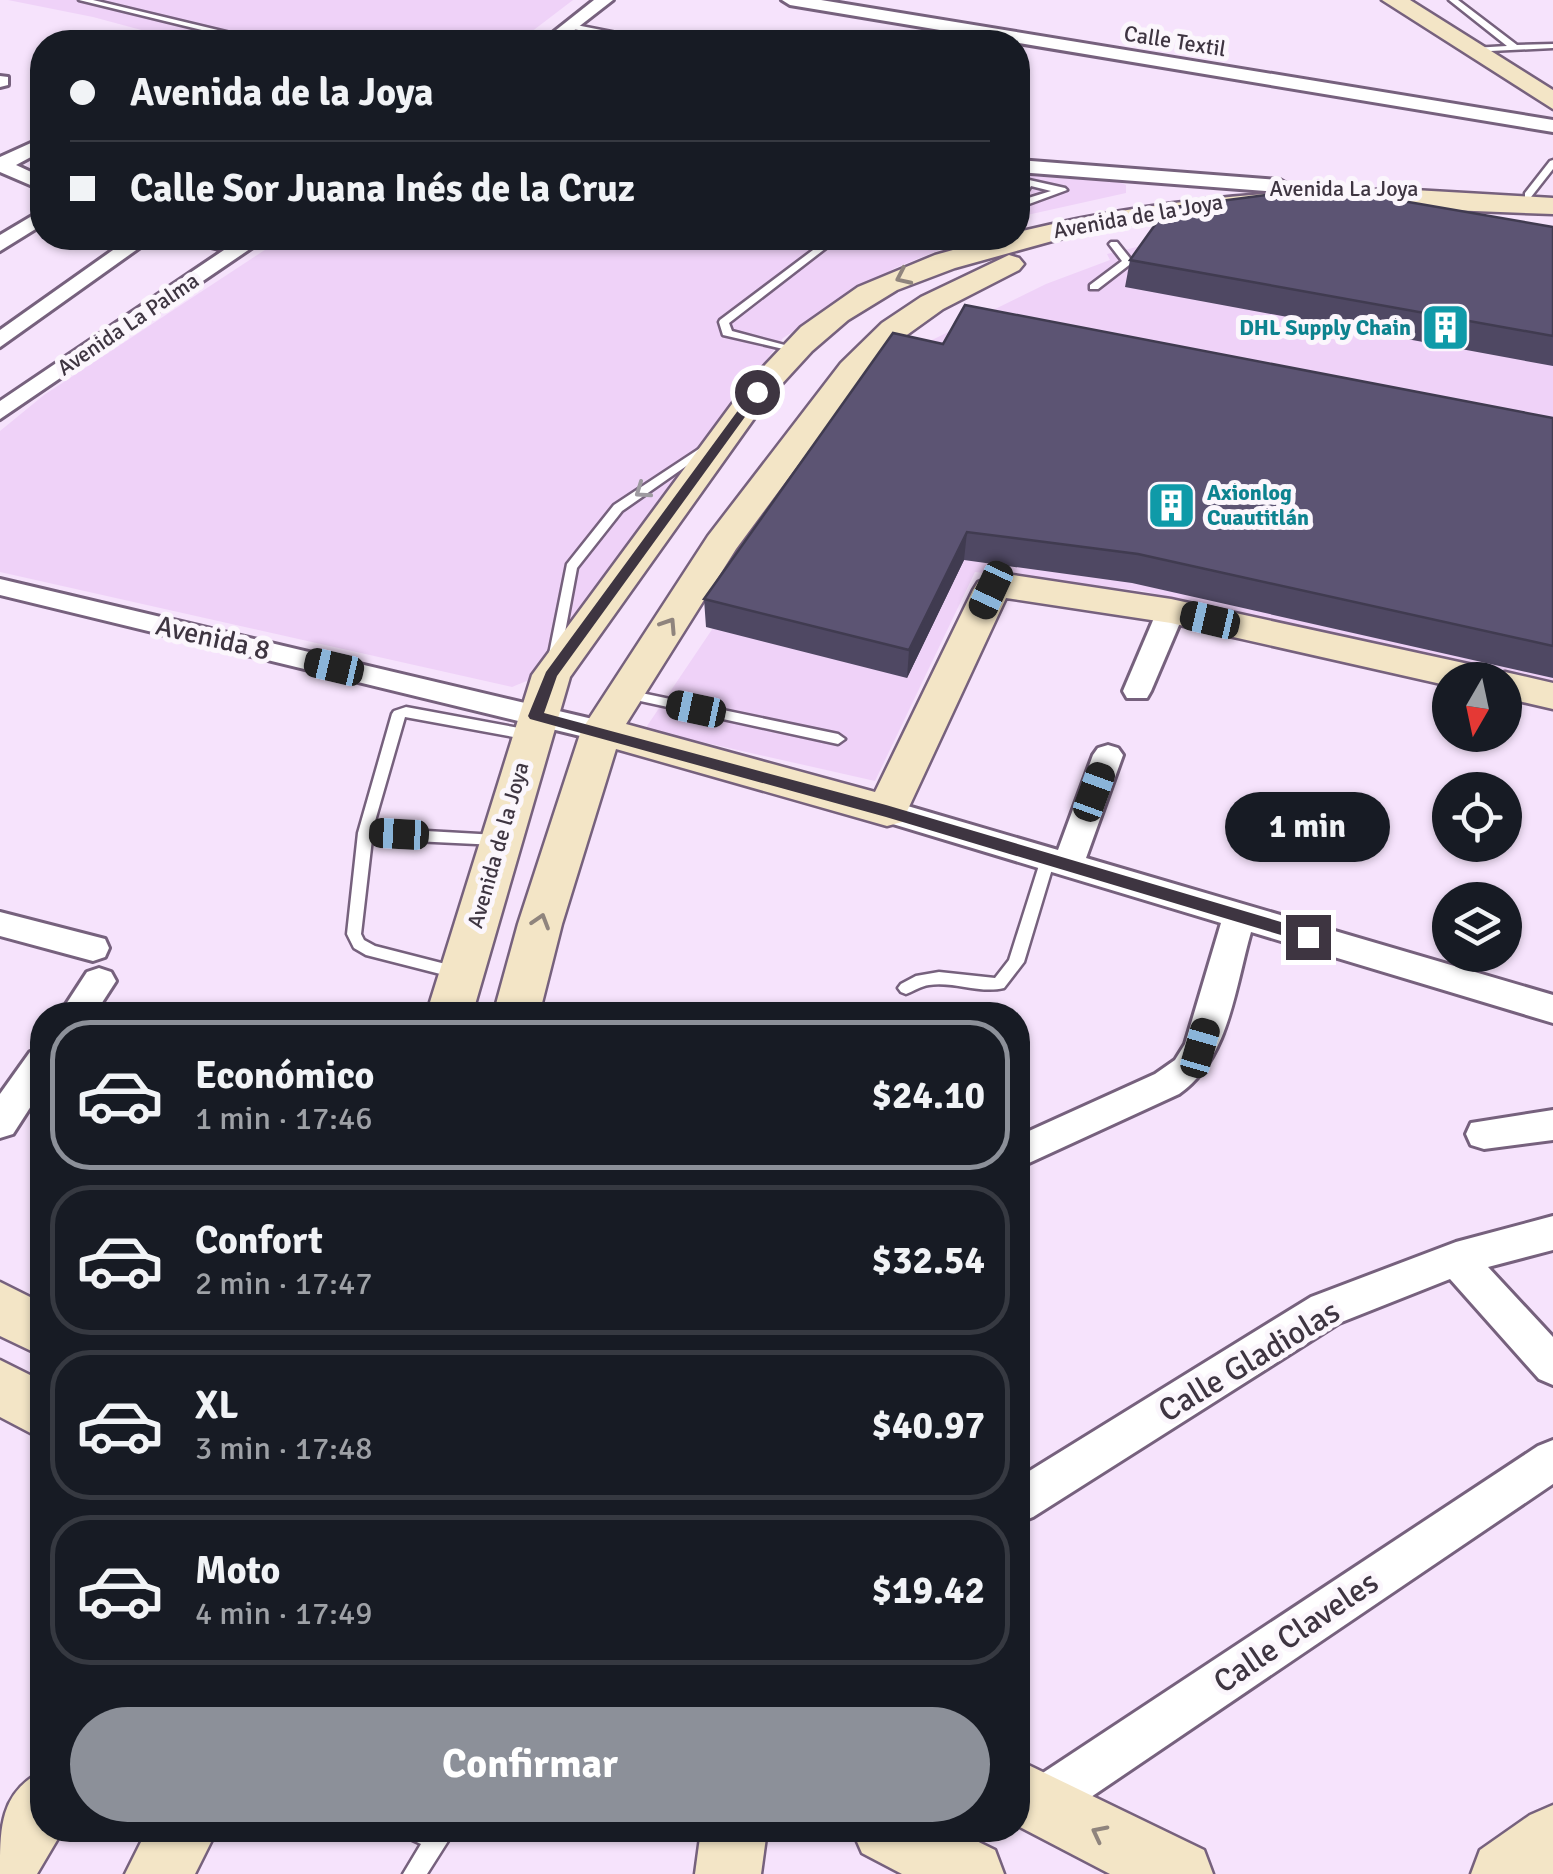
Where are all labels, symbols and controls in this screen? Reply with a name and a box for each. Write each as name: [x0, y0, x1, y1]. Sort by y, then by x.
street label: Calle Textil: [1122, 20, 1228, 62]
text: Avenida de la Joya: [130, 69, 434, 116]
text: Calle Sor Juana Inés de la Cruz: [130, 165, 635, 212]
street label: Avenida La Joya: [1270, 175, 1418, 202]
street label: Avenida de la Joya: [1051, 188, 1225, 244]
one-way arrow: [895, 265, 913, 285]
street label: Avenida La Palma: [52, 267, 204, 381]
building icon: DHL Supply Chain: [1420, 301, 1472, 353]
place label: DHL Supply Chain: [1239, 314, 1411, 341]
route start: [735, 370, 780, 415]
one-way arrow: [635, 479, 654, 497]
building icon: Axionlog Cuautitlán: [1146, 479, 1198, 531]
place label: Axionlog Cuautitlán: [1207, 479, 1309, 531]
car: [965, 556, 1017, 624]
car: [1177, 599, 1243, 641]
street label: Avenida 8: [153, 608, 273, 668]
one-way arrow: [656, 618, 675, 636]
car: [301, 646, 367, 688]
north arrow: [1432, 662, 1522, 752]
map controls: [1432, 662, 1522, 972]
car: [664, 688, 728, 730]
street label: Avenida de la Joya: [461, 759, 535, 931]
car: [1070, 759, 1118, 825]
button: locate: [1432, 772, 1522, 862]
callout: 1 min: [1226, 792, 1390, 862]
text: 1 min: [1269, 807, 1346, 846]
car: [368, 817, 430, 851]
button: layers: [1432, 882, 1522, 972]
one-way arrow: [529, 913, 550, 930]
route end: [1286, 915, 1331, 960]
car: [1177, 1015, 1223, 1081]
icon: car: [75, 1050, 165, 1140]
text: Económico: [195, 1052, 374, 1099]
text: $24.10: [872, 1072, 985, 1119]
text: 1 min · 17:46: [195, 1099, 373, 1138]
icon: car: [75, 1215, 165, 1305]
text: Confort: [195, 1217, 323, 1264]
text: $32.54: [872, 1237, 985, 1284]
text: 2 min · 17:47: [195, 1264, 373, 1303]
street label: Calle Gladiolas: [1151, 1292, 1347, 1430]
icon: car: [75, 1380, 165, 1470]
text: XL: [195, 1382, 238, 1429]
text: $40.97: [872, 1402, 985, 1449]
text: 3 min · 17:48: [195, 1429, 373, 1468]
icon: car: [75, 1545, 165, 1635]
text: Moto: [195, 1547, 280, 1594]
street label: Calle Claveles: [1206, 1563, 1386, 1701]
text: $19.42: [872, 1567, 985, 1614]
text: 4 min · 17:49: [195, 1594, 373, 1633]
button: Confirmar: [70, 1707, 990, 1822]
one-way arrow: [1091, 1826, 1109, 1845]

